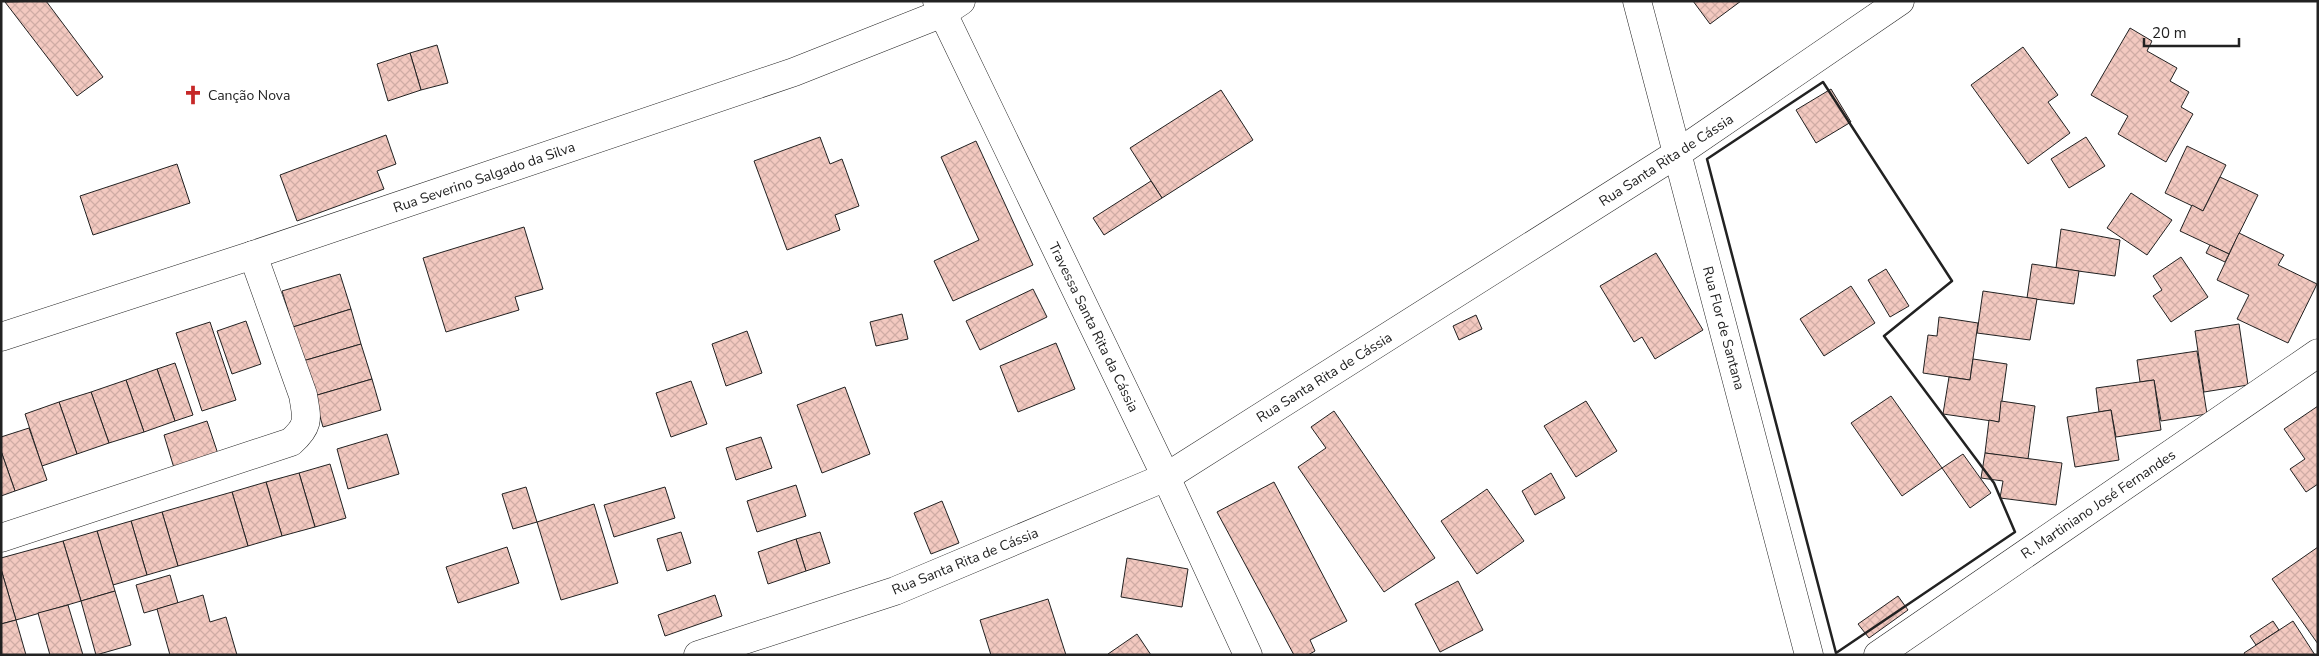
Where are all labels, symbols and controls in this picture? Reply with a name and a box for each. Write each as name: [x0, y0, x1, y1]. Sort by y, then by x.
scale bar: [2144, 15, 2239, 47]
text: 20 m: [2152, 23, 2187, 43]
church icon: Canção Nova: [182, 84, 204, 106]
place label: Canção Nova: [208, 86, 290, 105]
street label: Rua Santa Rita de Cássia: [1595, 110, 1737, 211]
street label: Rua Severino Salgado da Silva: [391, 137, 578, 218]
street label: Travessa Santa Rita da Cássia: [1044, 239, 1143, 415]
street label: Rua Flor de Santana: [1698, 264, 1749, 392]
street label: Rua Santa Rita de Cássia: [1253, 328, 1396, 427]
street label: R. Martiniano José Fernandes: [2017, 445, 2180, 563]
street label: Rua Santa Rita de Cássia: [889, 523, 1041, 600]

